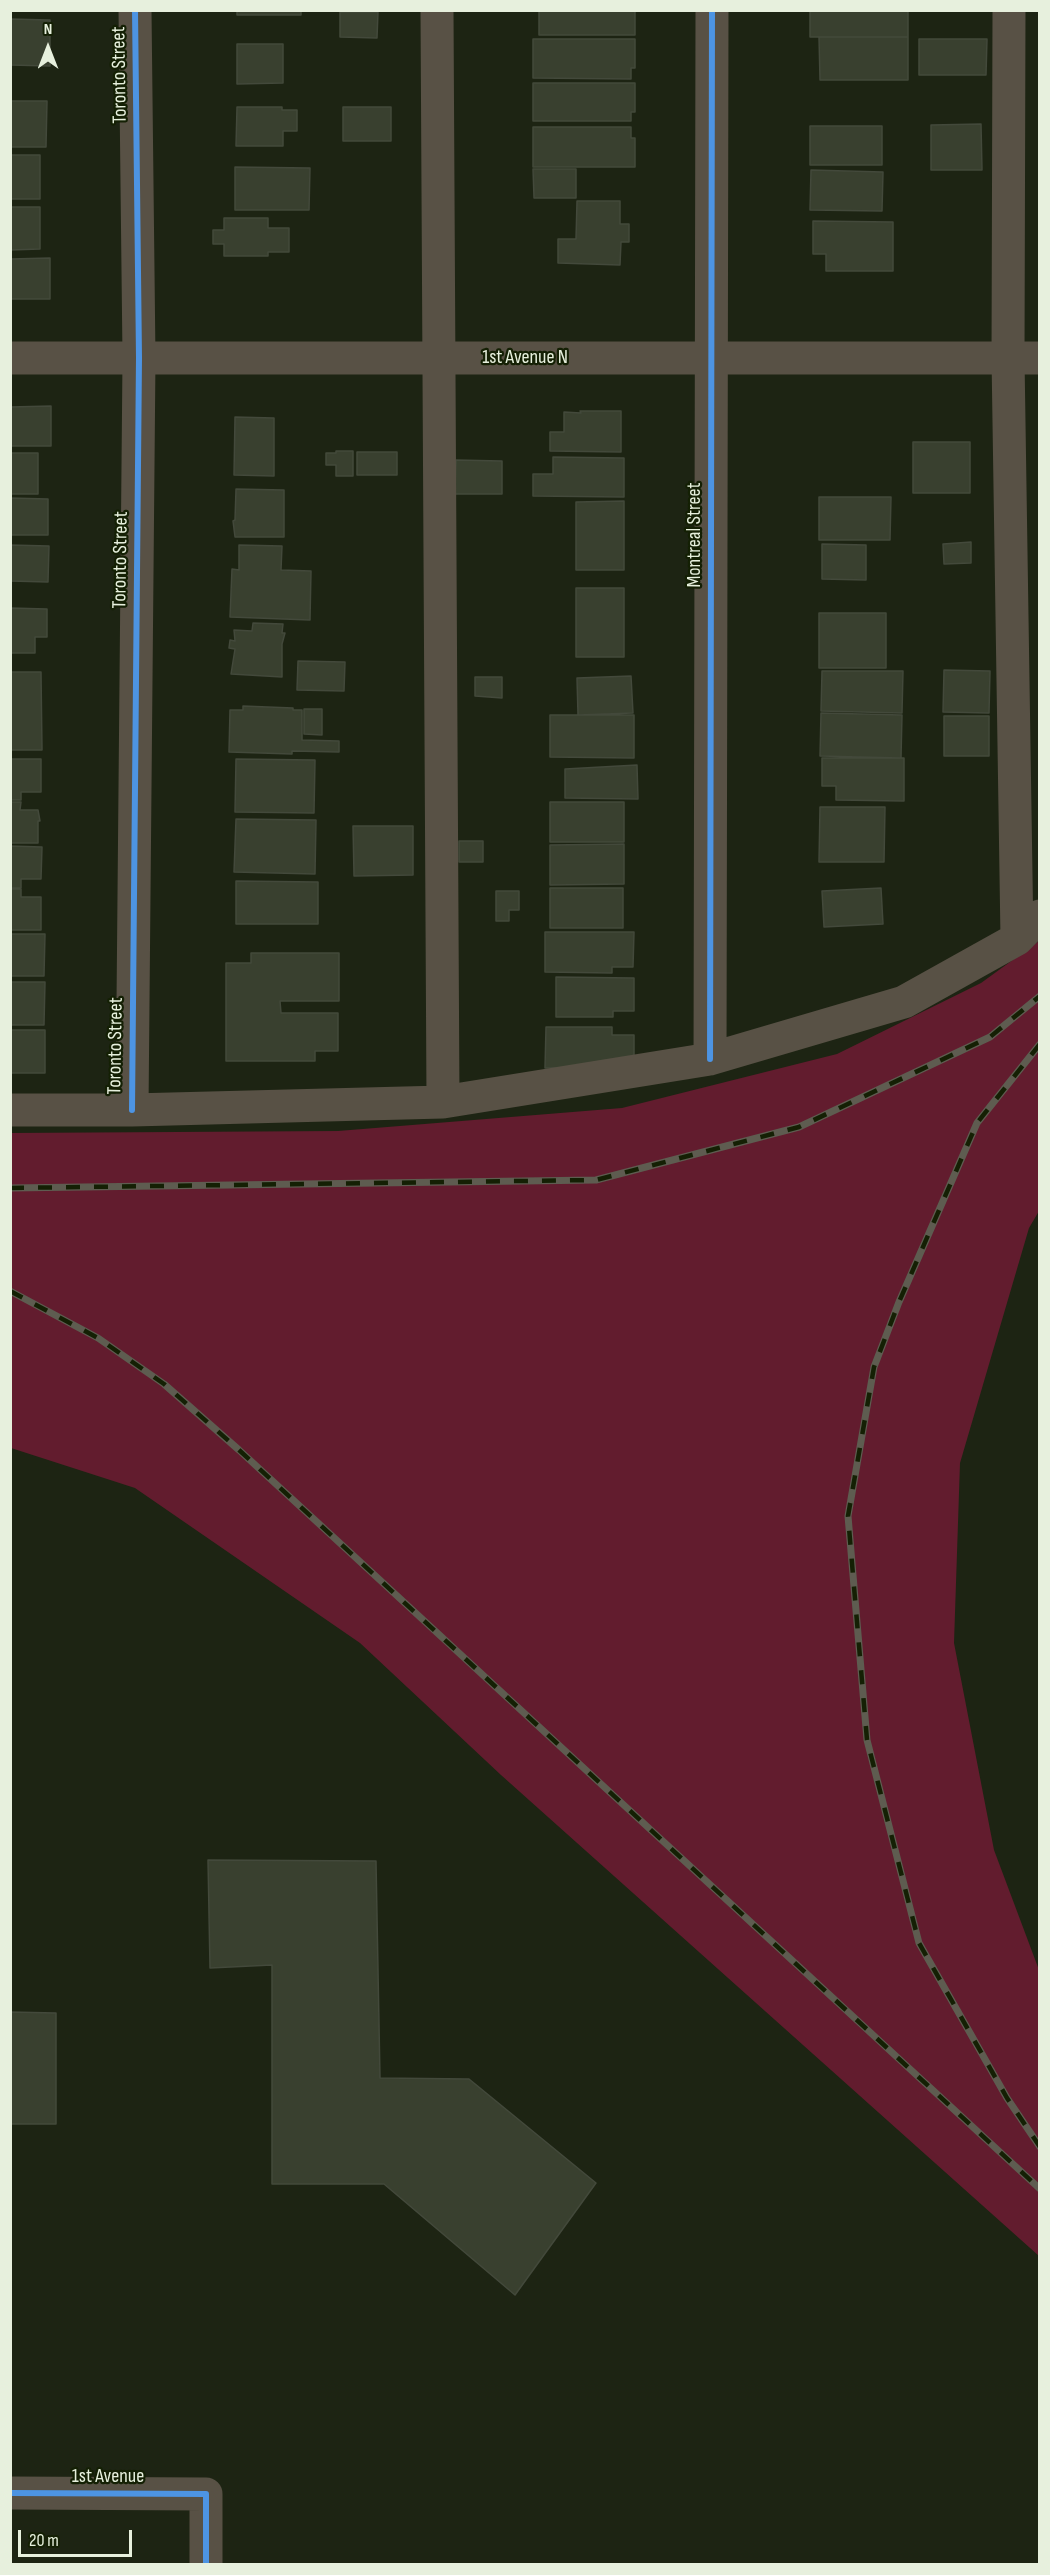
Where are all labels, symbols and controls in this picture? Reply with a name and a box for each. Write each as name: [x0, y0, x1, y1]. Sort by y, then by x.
north arrow: [18, 18, 78, 78]
text: N: [44, 20, 52, 39]
street label: Toronto Street: [107, 26, 133, 124]
street label: 1st Avenue N: [482, 346, 568, 370]
street label: Montreal Street: [683, 482, 707, 588]
street label: Toronto Street: [108, 511, 134, 609]
street label: Toronto Street: [103, 997, 129, 1095]
street label: 1st Avenue: [72, 2465, 144, 2489]
scale bar: [21, 2518, 135, 2556]
text: 20 m: [29, 2530, 59, 2551]

